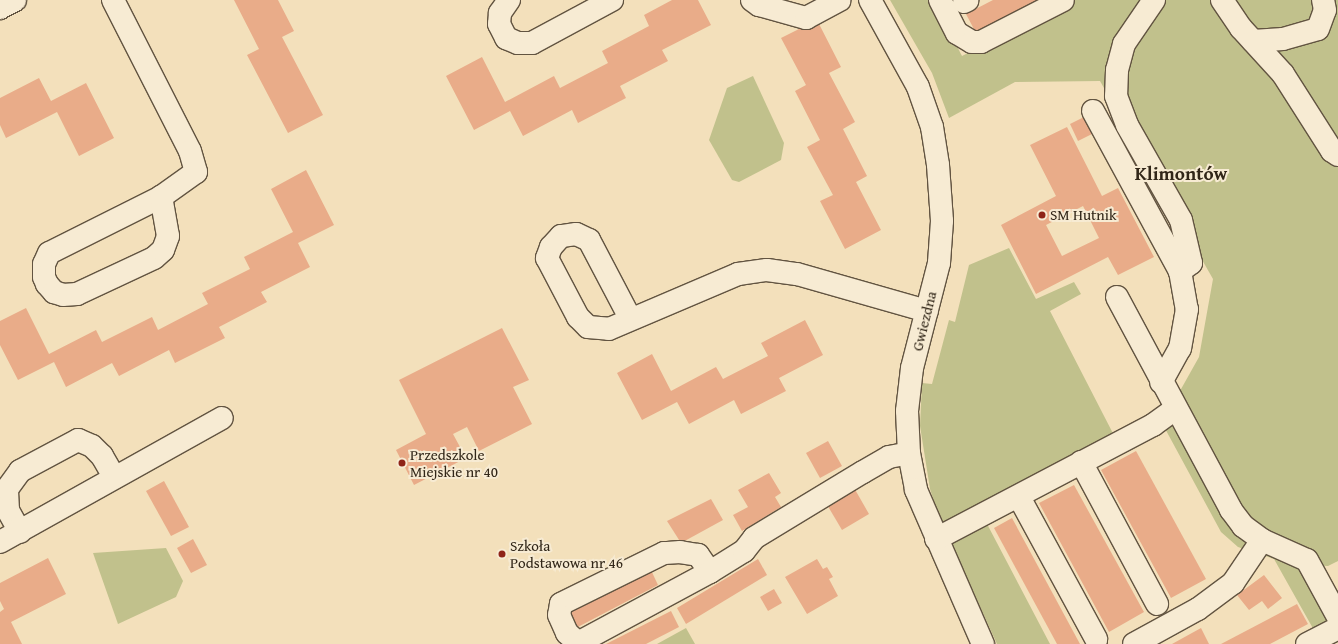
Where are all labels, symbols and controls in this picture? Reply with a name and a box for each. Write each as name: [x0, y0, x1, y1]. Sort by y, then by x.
district label: Klimontów: [1135, 163, 1227, 185]
place label: SM Hutnik: [1050, 206, 1117, 224]
marker: SM Hutnik: [1037, 210, 1047, 220]
street label: Gwiezdna: [908, 289, 940, 353]
place label: Przedszkole Miejskie nr 40: [410, 445, 498, 480]
marker: Przedszkole Miejskie nr 40: [397, 458, 407, 468]
place label: Szkoła Podstawowa nr 46: [510, 536, 623, 571]
marker: Szkoła Podstawowa nr 46: [497, 549, 507, 559]

